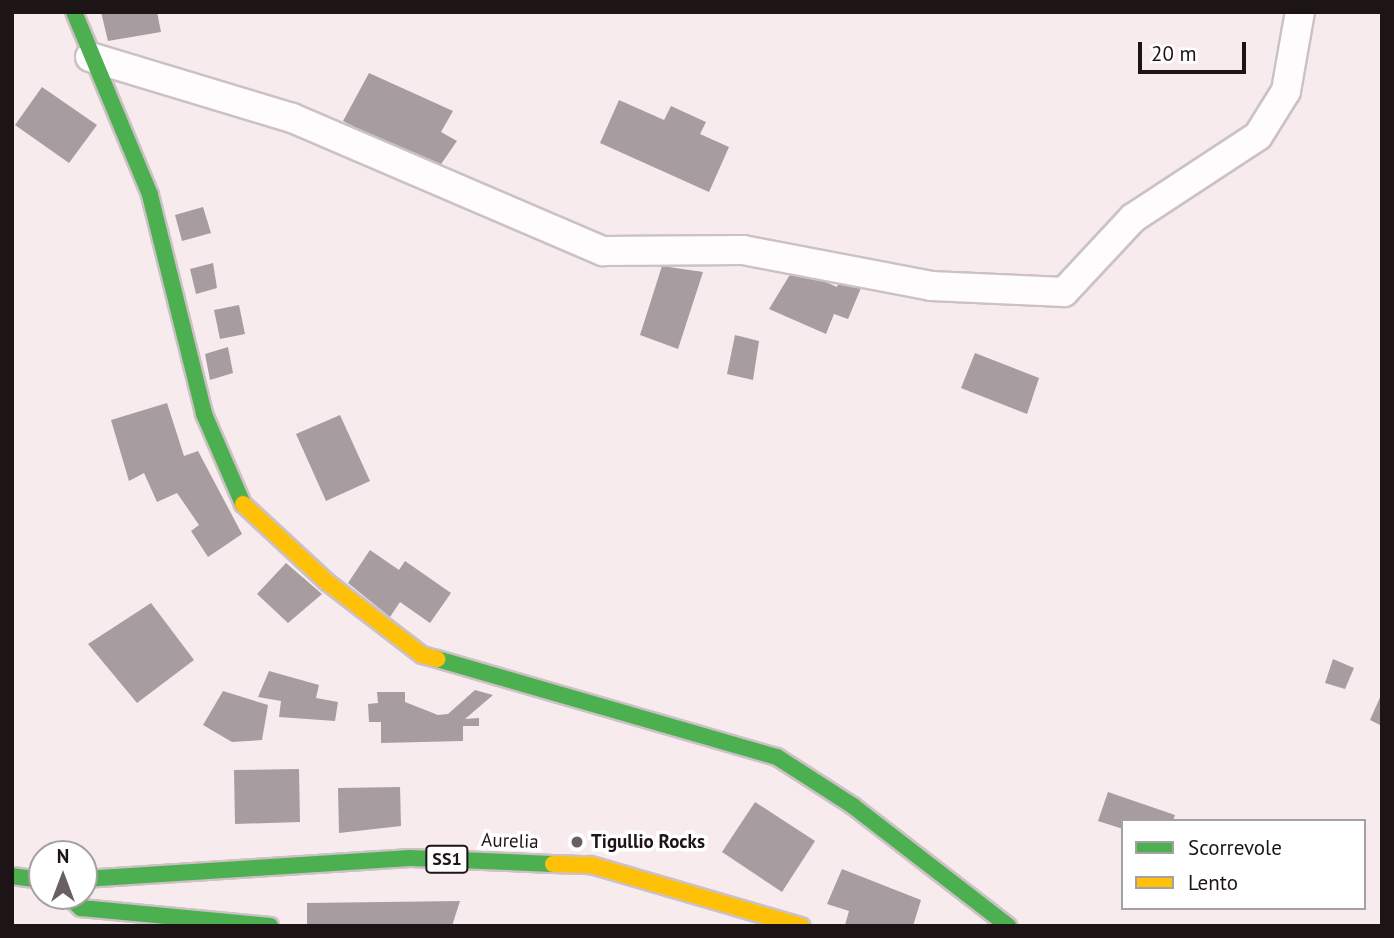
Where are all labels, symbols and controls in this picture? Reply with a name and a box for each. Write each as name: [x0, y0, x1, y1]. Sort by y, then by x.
scale bar: [1142, 28, 1250, 72]
text: 20 m: [1151, 40, 1197, 67]
legend: [1121, 819, 1366, 910]
street label: Aurelia: [481, 829, 539, 853]
place label: Tigullio Rocks: [591, 831, 705, 853]
marker: Tigullio Rocks: [569, 834, 585, 850]
text: Scorrevole: [1188, 834, 1282, 861]
north arrow: [28, 840, 98, 910]
text: N: [57, 844, 69, 868]
road number: SS1: [424, 844, 470, 874]
text: Lento: [1188, 869, 1238, 896]

